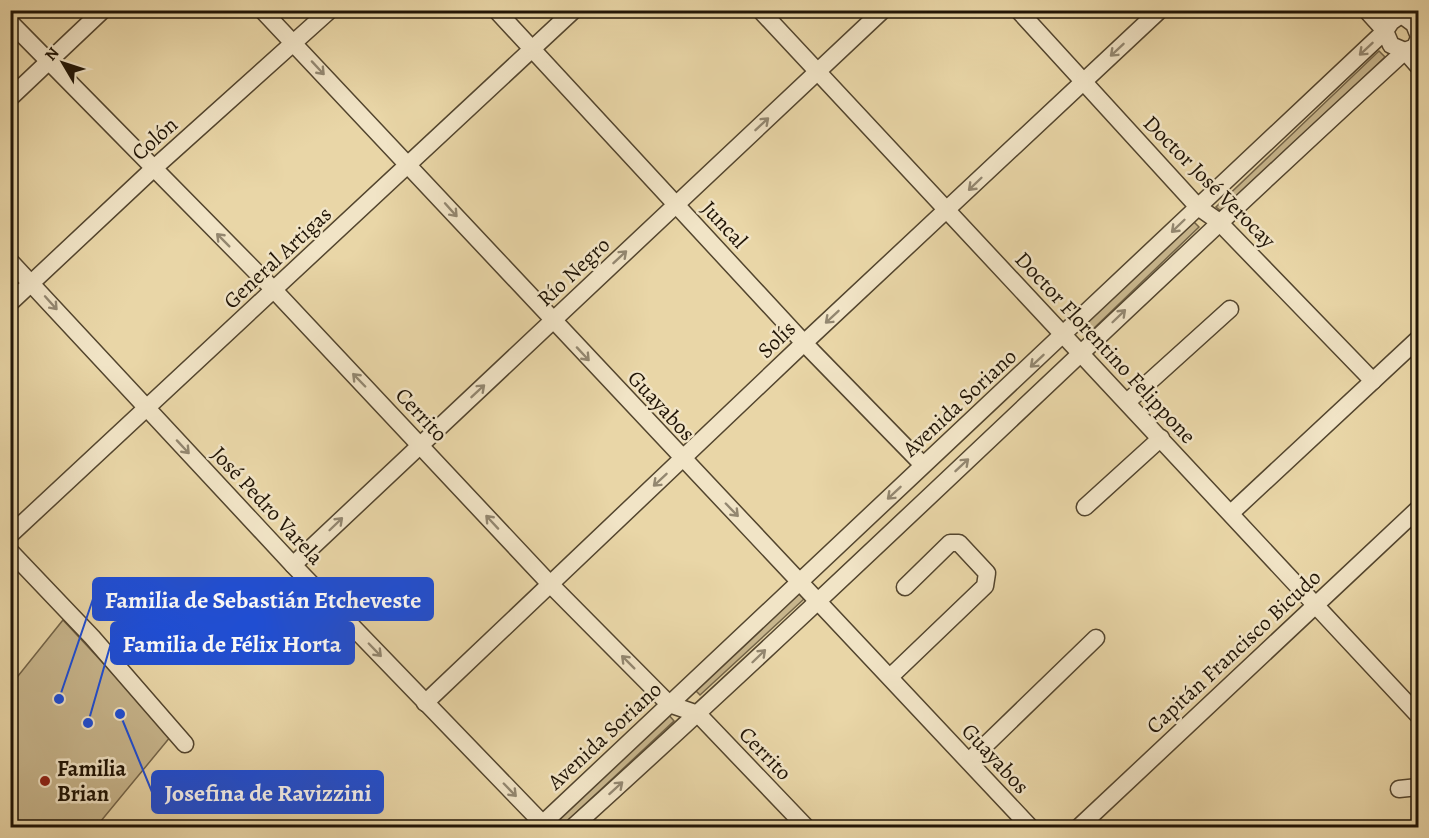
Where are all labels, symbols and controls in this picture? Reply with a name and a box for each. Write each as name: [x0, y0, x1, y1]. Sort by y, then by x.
north arrow: [33, 33, 93, 93]
text: N: [40, 42, 65, 66]
one-way arrow: [1359, 42, 1374, 56]
one-way arrow: [1109, 43, 1124, 57]
one-way arrow: [310, 60, 325, 75]
street label: Doctor José Verocay: [1136, 109, 1282, 255]
street label: Colón: [125, 110, 184, 168]
one-way arrow: [755, 117, 770, 131]
one-way arrow: [968, 177, 983, 191]
street label: Juncal: [694, 194, 754, 255]
street label: General Artigas: [217, 200, 338, 316]
one-way arrow: [444, 203, 458, 218]
one-way arrow: [1171, 219, 1186, 234]
street label: Río Negro: [531, 230, 617, 313]
one-way arrow: [216, 232, 231, 247]
street label: Doctor Florentino Felippone: [1008, 245, 1203, 450]
one-way arrow: [612, 251, 627, 265]
one-way arrow: [44, 296, 58, 311]
one-way arrow: [825, 310, 840, 324]
one-way arrow: [1111, 310, 1126, 324]
street label: Solís: [751, 314, 802, 365]
street label: Avenida Soriano: [895, 342, 1023, 464]
one-way arrow: [576, 346, 590, 361]
one-way arrow: [1030, 353, 1045, 367]
street label: Guayabos: [621, 364, 702, 448]
one-way arrow: [352, 372, 366, 387]
street label: Cerrito: [388, 381, 454, 449]
one-way arrow: [470, 383, 485, 398]
one-way arrow: [176, 439, 190, 454]
street label: José Pedro Varela: [204, 440, 331, 572]
one-way arrow: [954, 458, 969, 472]
one-way arrow: [653, 473, 668, 487]
one-way arrow: [886, 486, 901, 500]
one-way arrow: [724, 503, 739, 518]
one-way arrow: [485, 514, 500, 529]
one-way arrow: [328, 517, 343, 532]
street label: Capitán Francisco Bicudo: [1140, 563, 1328, 741]
callout: Familia de Sebastián Etcheveste: [93, 578, 433, 620]
text: Familia de Sebastián Etcheveste: [105, 584, 421, 616]
callout: Familia de Félix Horta: [111, 622, 354, 664]
text: Familia de Félix Horta: [123, 628, 342, 660]
one-way arrow: [367, 642, 382, 657]
one-way arrow: [751, 649, 766, 663]
one-way arrow: [620, 655, 635, 670]
street label: Avenida Soriano: [540, 675, 668, 797]
street label: Guayabos: [955, 717, 1036, 801]
street label: Cerrito: [732, 720, 798, 787]
place label: Familia Brian: [57, 754, 126, 809]
callout: Josefina de Ravizzini: [152, 771, 383, 813]
marker: Familia Brian: [38, 774, 52, 788]
text: Josefina de Ravizzini: [165, 777, 371, 809]
one-way arrow: [608, 781, 623, 795]
one-way arrow: [503, 782, 518, 797]

